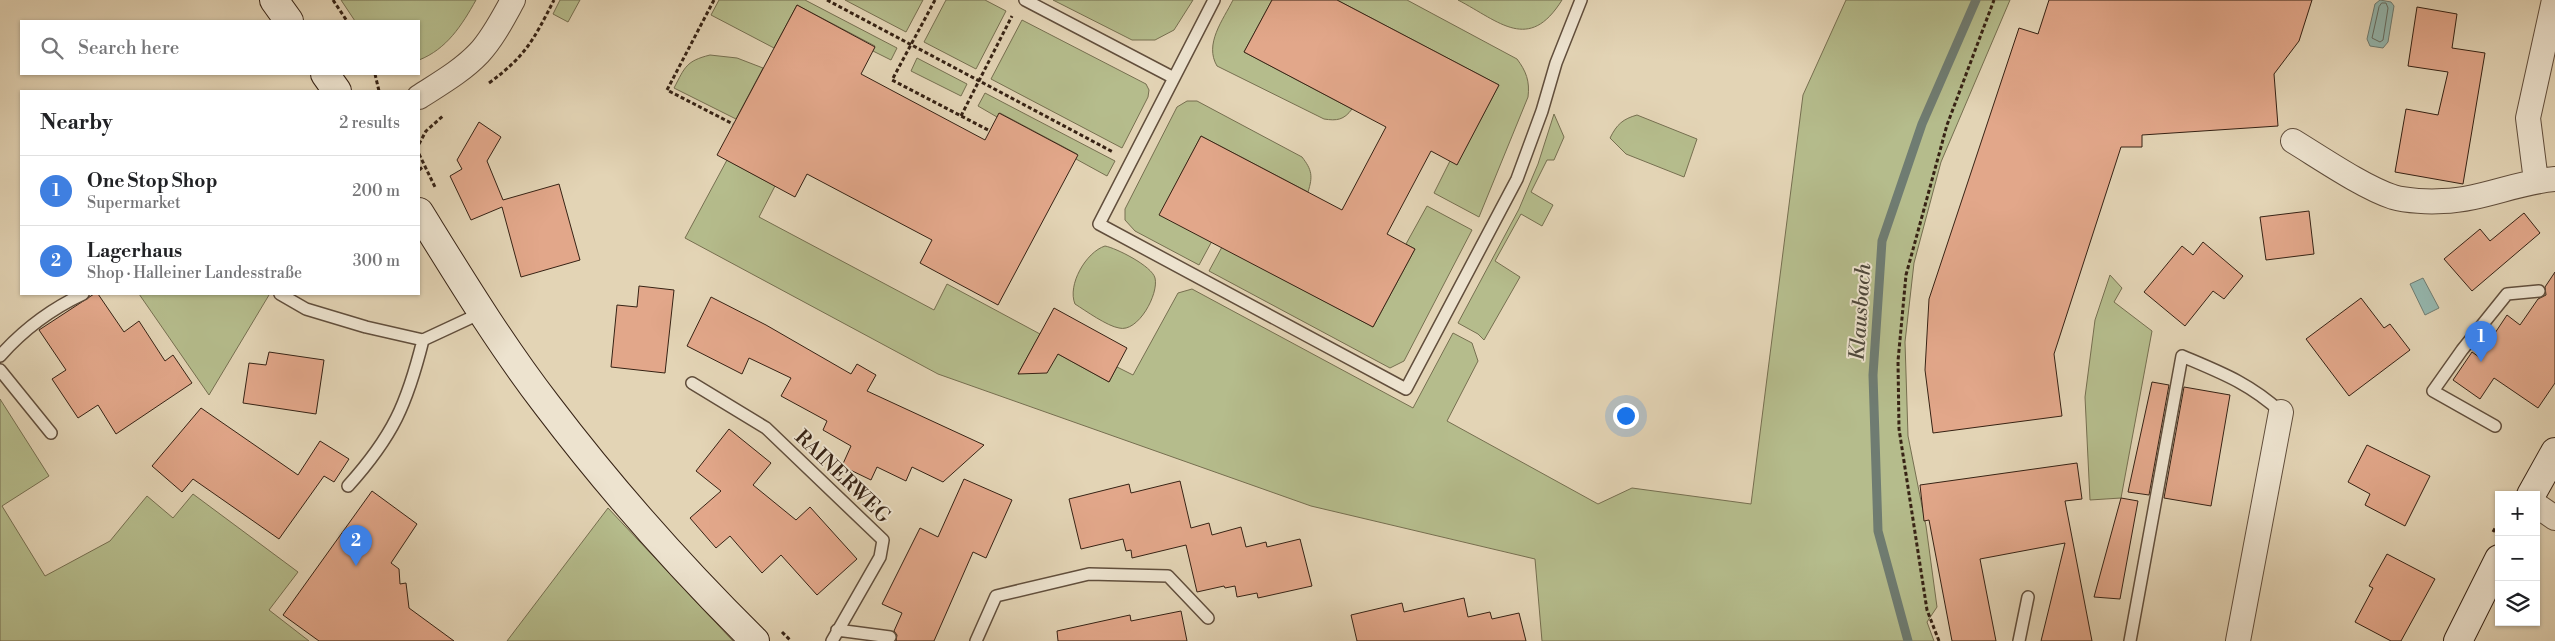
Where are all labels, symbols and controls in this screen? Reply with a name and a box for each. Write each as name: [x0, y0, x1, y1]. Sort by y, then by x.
search box: [20, 20, 420, 75]
icon: search: [38, 34, 66, 62]
text: Search here: [78, 36, 179, 60]
text: Nearby: [40, 110, 113, 136]
text: 2 results: [339, 113, 400, 133]
text: One Stop Shop: [87, 169, 218, 193]
text: 1: [52, 181, 60, 201]
text: 200 m: [352, 181, 400, 201]
text: Supermarket: [87, 193, 181, 213]
text: Lagerhaus: [87, 239, 182, 263]
text: 2: [51, 251, 61, 271]
text: 300 m: [353, 251, 400, 271]
water label: Klausbach: [1845, 262, 1877, 361]
text: Shop · Halleiner Landesstraße: [87, 263, 302, 283]
pin: 1: [2465, 321, 2497, 362]
your location: [1613, 403, 1639, 429]
street label: RAINERWEG: [789, 425, 895, 529]
map controls: [2495, 491, 2540, 626]
button: +: [2495, 491, 2540, 536]
pin: 2: [340, 525, 372, 566]
button: −: [2495, 536, 2540, 581]
button: layers: [2495, 581, 2540, 626]

